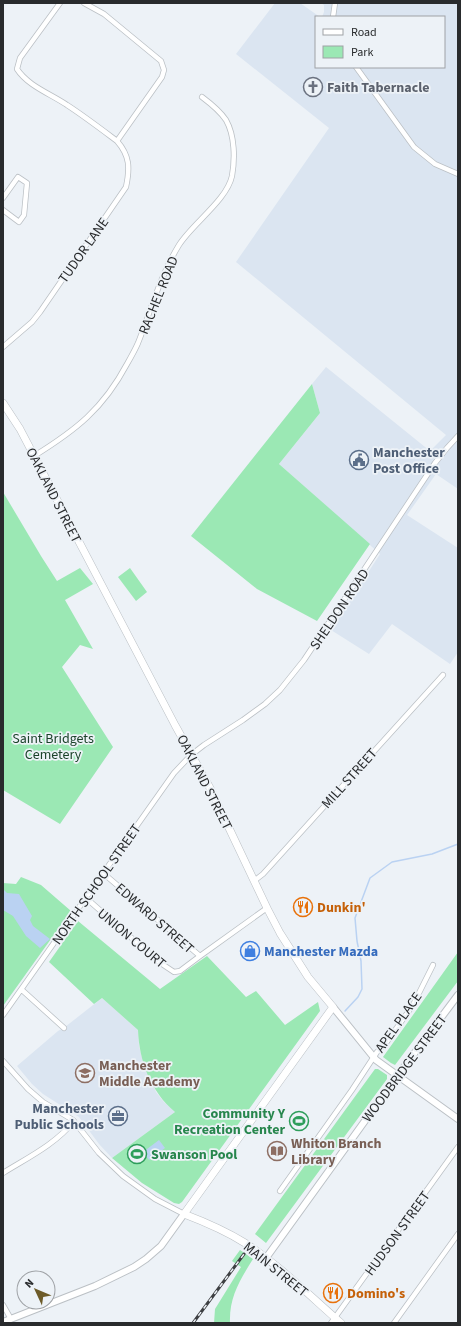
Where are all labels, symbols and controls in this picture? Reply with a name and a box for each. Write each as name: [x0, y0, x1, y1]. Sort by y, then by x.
legend: [315, 16, 445, 68]
text: Road: [351, 24, 377, 41]
text: Park: [351, 44, 373, 61]
church icon: Faith Tabernacle: [302, 76, 324, 98]
place label: Faith Tabernacle: [327, 78, 430, 98]
street label: TUDOR LANE: [54, 214, 114, 287]
street label: RACHEL ROAD: [134, 253, 184, 338]
place label: Manchester Post Office: [373, 443, 445, 479]
street label: OAKLAND STREET: [20, 444, 86, 547]
public building icon: Manchester Post Office: [348, 449, 370, 471]
street label: SHELDON ROAD: [305, 565, 374, 654]
park label: Saint Bridgets Cemetery: [12, 729, 94, 765]
street label: OAKLAND STREET: [171, 731, 237, 834]
street label: MILL STREET: [317, 744, 383, 813]
street label: NORTH SCHOOL STREET: [48, 820, 146, 949]
street label: EDWARD STREET: [110, 879, 199, 959]
restaurant icon: Dunkin': [292, 896, 314, 918]
place label: Dunkin': [317, 898, 366, 918]
street label: UNION COURT: [93, 904, 170, 974]
shop icon: Manchester Mazda: [239, 940, 261, 962]
place label: Manchester Mazda: [264, 942, 378, 962]
street label: APEL PLACE: [371, 988, 427, 1057]
street label: WOODBRIDGE STREET: [358, 1010, 452, 1127]
place label: Manchester Middle Academy: [99, 1056, 201, 1092]
school or university icon: Manchester Middle Academy: [74, 1062, 96, 1084]
place label: Manchester Public Schools: [14, 1099, 104, 1135]
place label: Community Y Recreation Center: [174, 1104, 286, 1140]
office icon: Manchester Public Schools: [107, 1105, 129, 1127]
sports icon: Community Y Recreation Center: [288, 1110, 310, 1132]
place label: Whiton Branch Library: [291, 1134, 382, 1170]
library icon: Whiton Branch Library: [266, 1140, 288, 1162]
sports icon: Swanson Pool: [126, 1143, 148, 1165]
place label: Swanson Pool: [151, 1145, 237, 1165]
street label: HUDSON STREET: [360, 1187, 436, 1280]
street label: MAIN STREET: [239, 1237, 312, 1302]
north arrow: [16, 1270, 56, 1310]
text: N: [21, 1276, 37, 1291]
restaurant icon: Domino's: [322, 1282, 344, 1304]
place label: Domino's: [347, 1284, 405, 1304]

